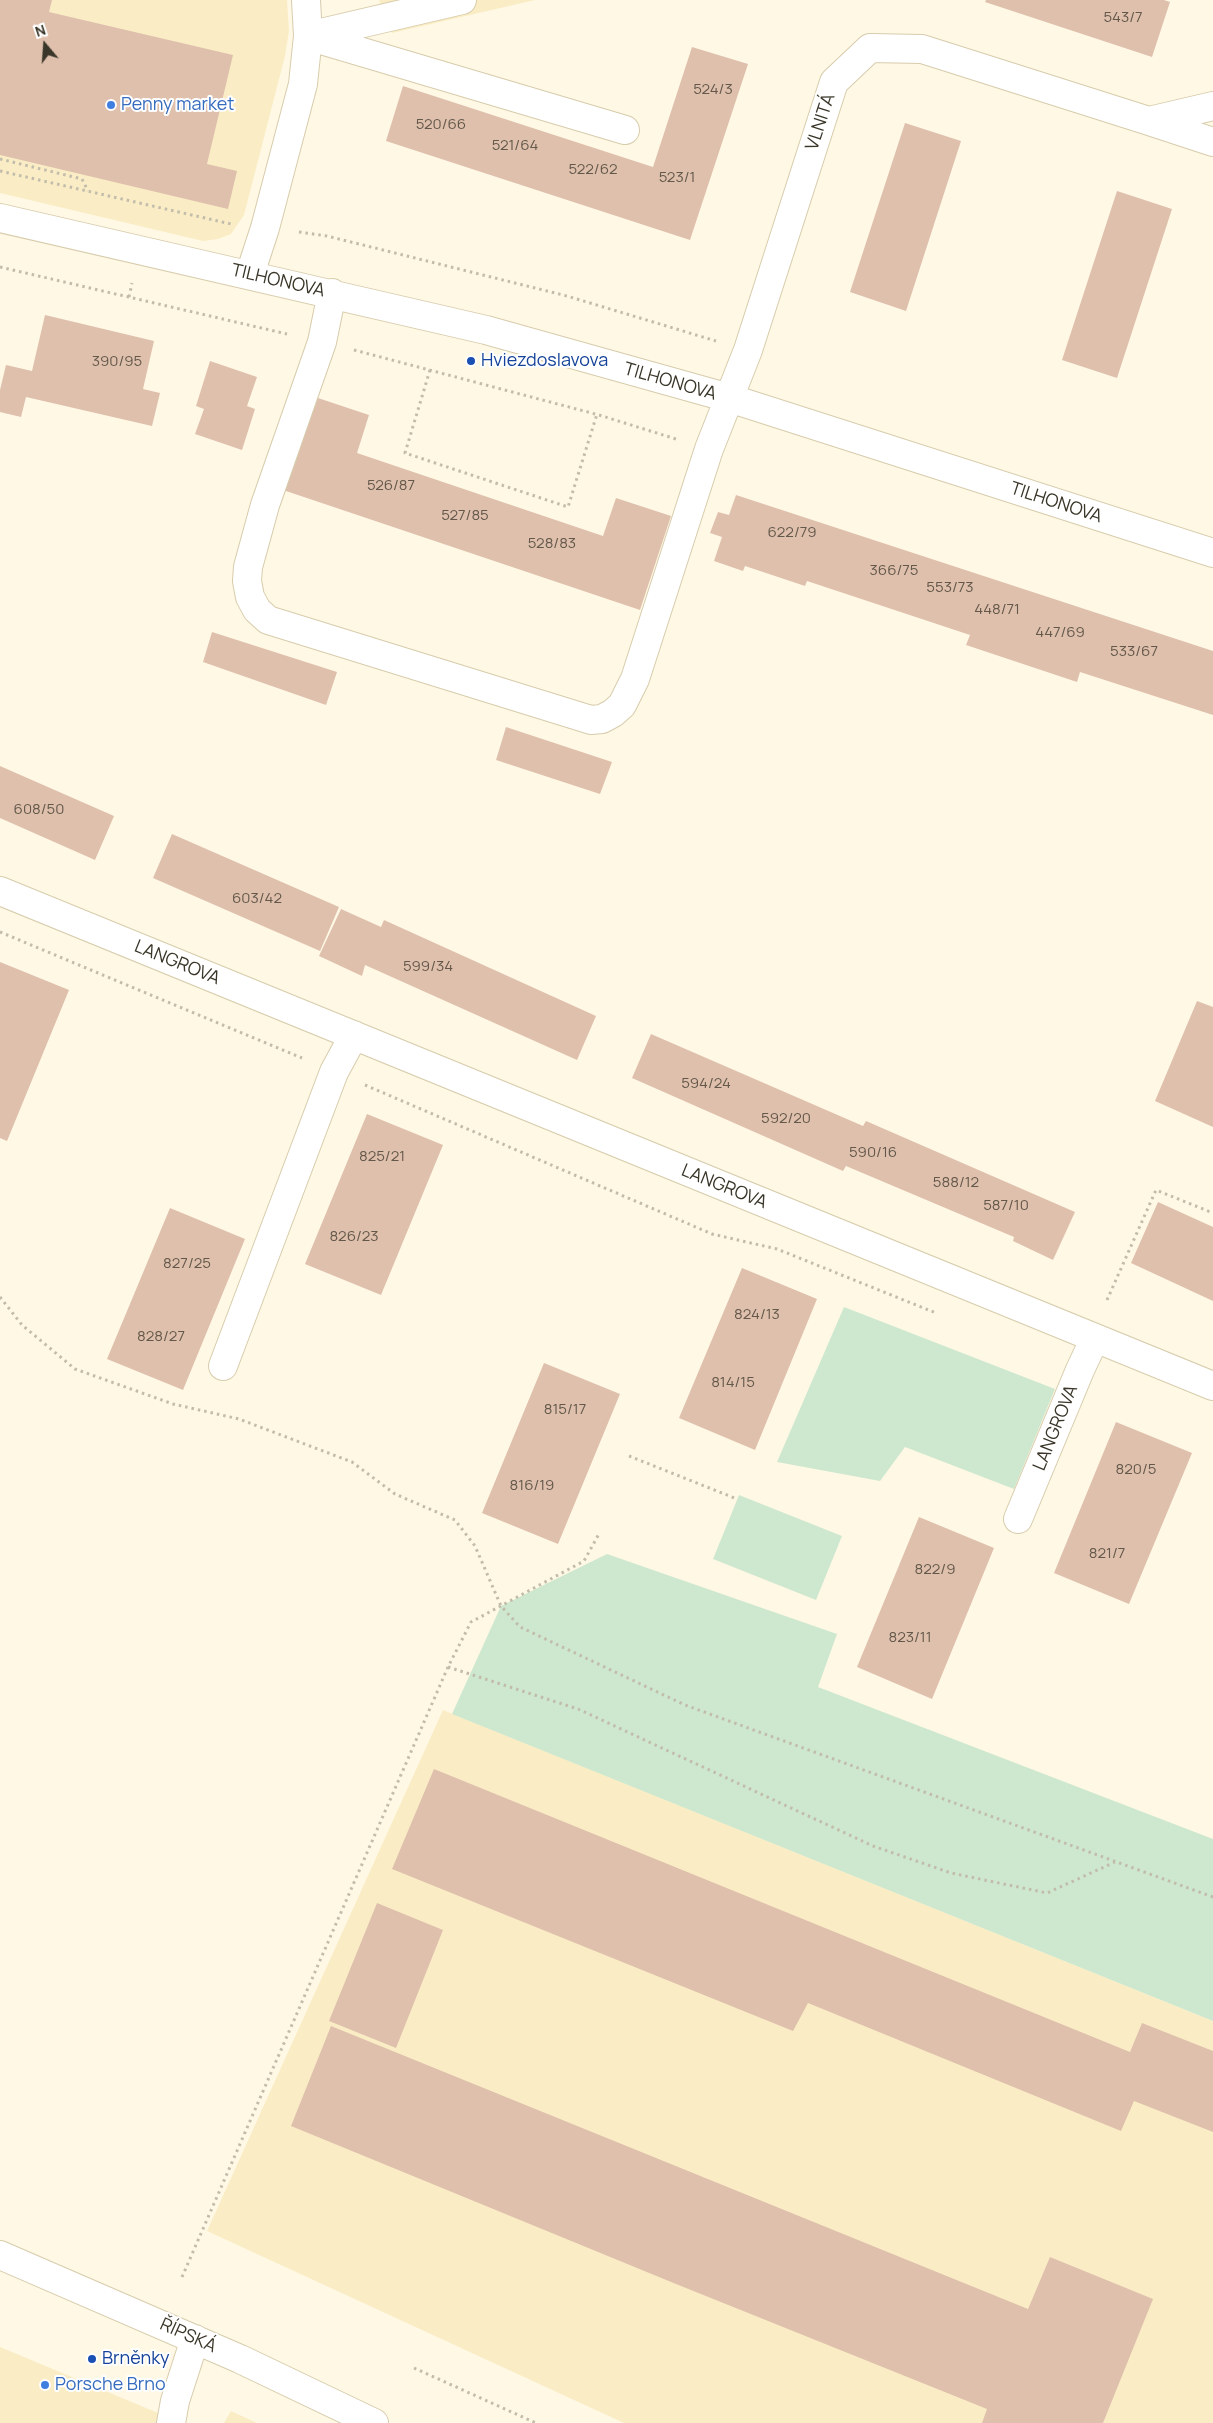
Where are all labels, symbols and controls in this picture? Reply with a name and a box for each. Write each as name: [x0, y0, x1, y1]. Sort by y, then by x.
house number: 543/7: [1103, 9, 1143, 27]
north arrow: [20, 20, 70, 70]
text: N: [32, 20, 48, 41]
house number: 524/3: [693, 81, 733, 99]
street label: VLNITÁ: [802, 91, 840, 153]
place label: Penny market: [121, 94, 234, 116]
marker: Penny market: [105, 99, 117, 111]
house number: 520/66: [416, 116, 466, 134]
house number: 521/64: [492, 137, 538, 155]
house number: 522/62: [568, 161, 618, 179]
house number: 523/1: [659, 169, 695, 187]
street label: TILHONOVA: [229, 260, 327, 302]
place label: Hviezdoslavova: [481, 350, 608, 372]
house number: 390/95: [92, 353, 142, 371]
marker: Hviezdoslavova: [465, 355, 477, 367]
street label: TILHONOVA: [621, 358, 719, 406]
house number: 526/87: [367, 477, 415, 495]
street label: TILHONOVA: [1007, 478, 1105, 528]
house number: 527/85: [441, 507, 489, 525]
house number: 622/79: [767, 524, 817, 542]
house number: 528/83: [528, 535, 576, 553]
house number: 366/75: [870, 562, 918, 580]
house number: 553/73: [926, 579, 974, 597]
house number: 448/71: [974, 601, 1020, 619]
house number: 447/69: [1035, 624, 1085, 642]
house number: 533/67: [1110, 643, 1158, 661]
house number: 608/50: [14, 801, 64, 819]
house number: 603/42: [232, 890, 282, 908]
street label: LANGROVA: [131, 936, 223, 990]
house number: 599/34: [403, 958, 453, 976]
house number: 594/24: [681, 1075, 731, 1093]
house number: 592/20: [761, 1110, 811, 1128]
house number: 590/16: [849, 1144, 897, 1162]
house number: 825/21: [359, 1148, 405, 1166]
street label: LANGROVA: [678, 1160, 770, 1214]
house number: 588/12: [933, 1174, 979, 1192]
house number: 587/10: [983, 1197, 1029, 1215]
house number: 826/23: [329, 1228, 379, 1246]
house number: 827/25: [163, 1255, 211, 1273]
house number: 824/13: [734, 1306, 780, 1324]
house number: 828/27: [137, 1328, 185, 1346]
house number: 814/15: [711, 1374, 755, 1392]
street label: LANGROVA: [1029, 1382, 1083, 1474]
house number: 815/17: [544, 1401, 586, 1419]
house number: 820/5: [1116, 1461, 1156, 1479]
house number: 816/19: [510, 1477, 554, 1495]
house number: 821/7: [1089, 1545, 1125, 1563]
house number: 822/9: [915, 1561, 955, 1579]
house number: 823/11: [888, 1629, 932, 1647]
street label: ŘÍPSKÁ: [156, 2314, 220, 2358]
place label: Brněnky: [102, 2348, 170, 2370]
marker: Brněnky: [86, 2353, 98, 2365]
place label: Porsche Brno: [55, 2374, 166, 2396]
marker: Porsche Brno: [39, 2379, 51, 2391]

